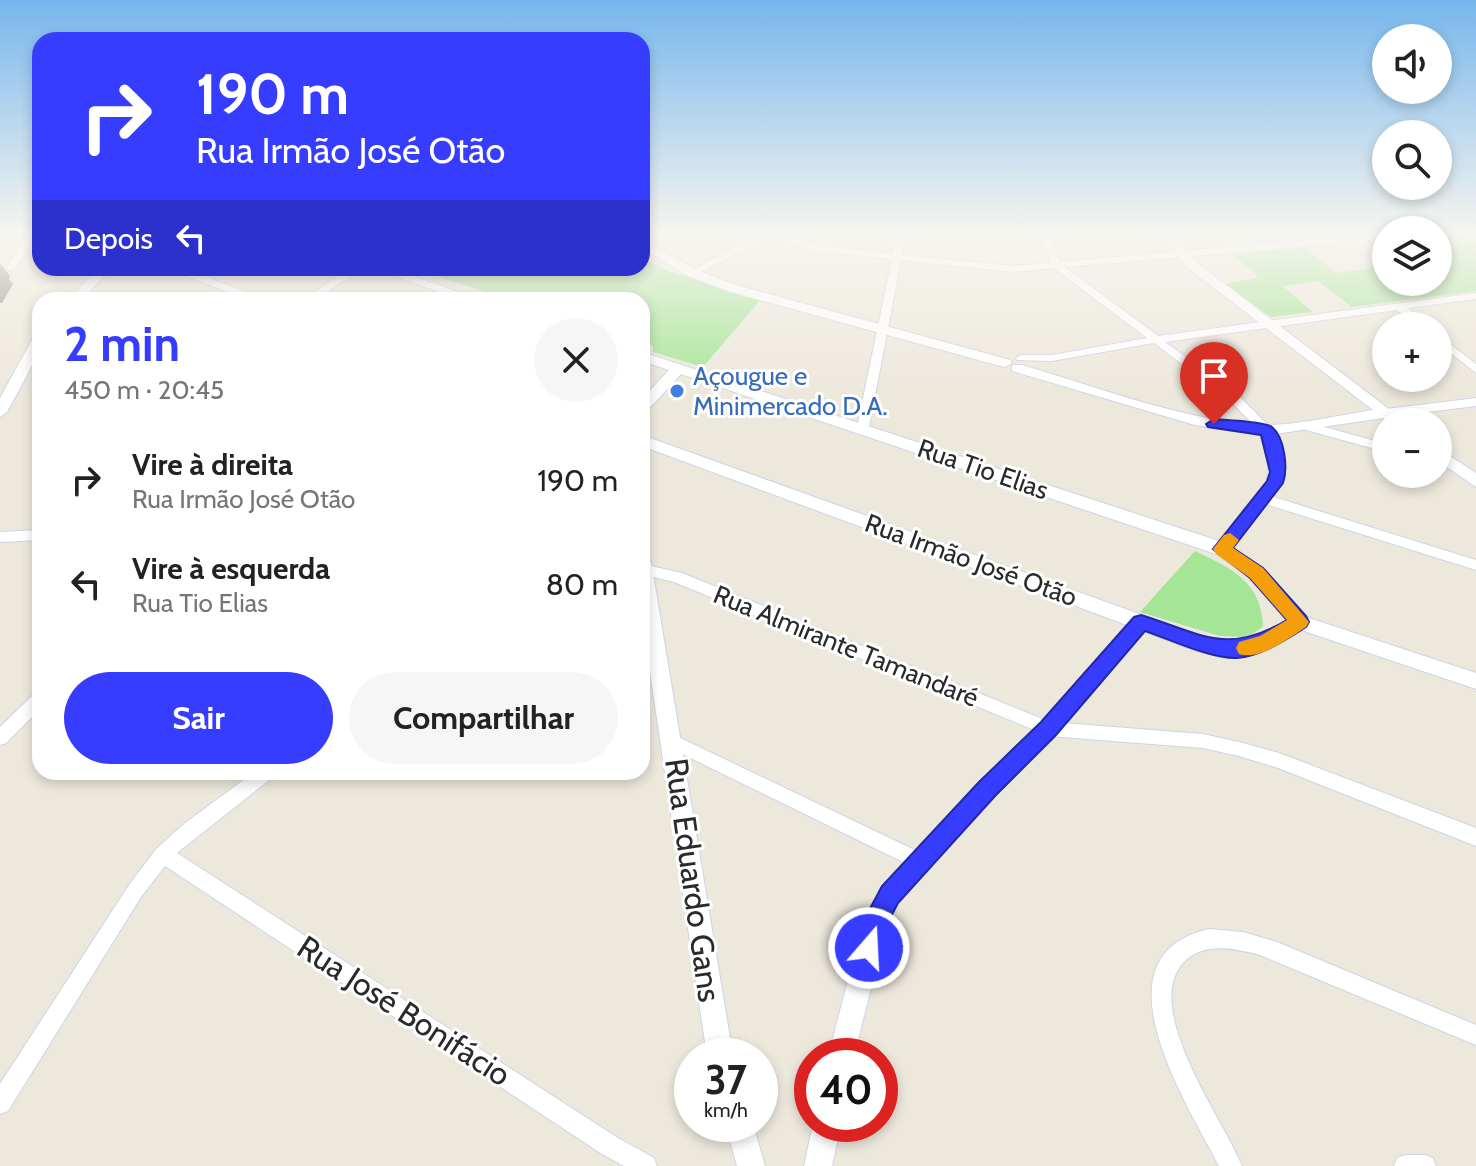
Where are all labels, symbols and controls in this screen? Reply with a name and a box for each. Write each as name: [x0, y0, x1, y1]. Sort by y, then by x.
map controls: [1372, 24, 1452, 488]
button: sound: [1372, 24, 1452, 104]
text: 190 m: [196, 60, 349, 128]
icon: right: [64, 64, 168, 168]
button: search: [1372, 120, 1452, 200]
text: Rua Irmão José Otão: [196, 128, 505, 172]
icon: left: [169, 216, 213, 260]
button: layers: [1372, 216, 1452, 296]
text: Depois: [64, 220, 153, 257]
button: +: [1372, 312, 1452, 392]
text: 2 min: [64, 315, 180, 373]
button: close: [534, 318, 618, 402]
pin: [1180, 342, 1248, 424]
icon: arrive: [1192, 354, 1236, 398]
place label: Açougue e Minimercado D.A.: [693, 360, 888, 422]
text: 450 m · 20:45: [64, 374, 224, 406]
marker: Açougue e Minimercado D.A.: [668, 382, 686, 400]
button: −: [1372, 408, 1452, 488]
street label: Rua Tio Elias: [914, 432, 1053, 506]
text: Vire à direita: [132, 446, 293, 483]
icon: right: [64, 458, 108, 502]
text: 190 m: [537, 462, 618, 499]
text: Rua Irmão José Otão: [132, 483, 355, 515]
street label: Rua Irmão José Otão: [861, 507, 1081, 613]
text: Vire à esquerda: [132, 550, 330, 587]
icon: left: [64, 562, 108, 606]
text: 80 m: [546, 566, 618, 603]
street label: Rua Almirante Tamandaré: [709, 578, 983, 714]
text: Rua Tio Elias: [132, 587, 268, 619]
button: Sair: [64, 672, 333, 764]
button: Compartilhar: [349, 672, 618, 764]
street label: Rua Eduardo Gans: [657, 756, 730, 1004]
position arrow: [827, 906, 911, 990]
street label: Rua José Bonifácio: [290, 927, 518, 1094]
speed limit sign: 40: [794, 1038, 898, 1142]
text: 37: [705, 1055, 747, 1104]
text: km/h: [704, 1098, 748, 1122]

